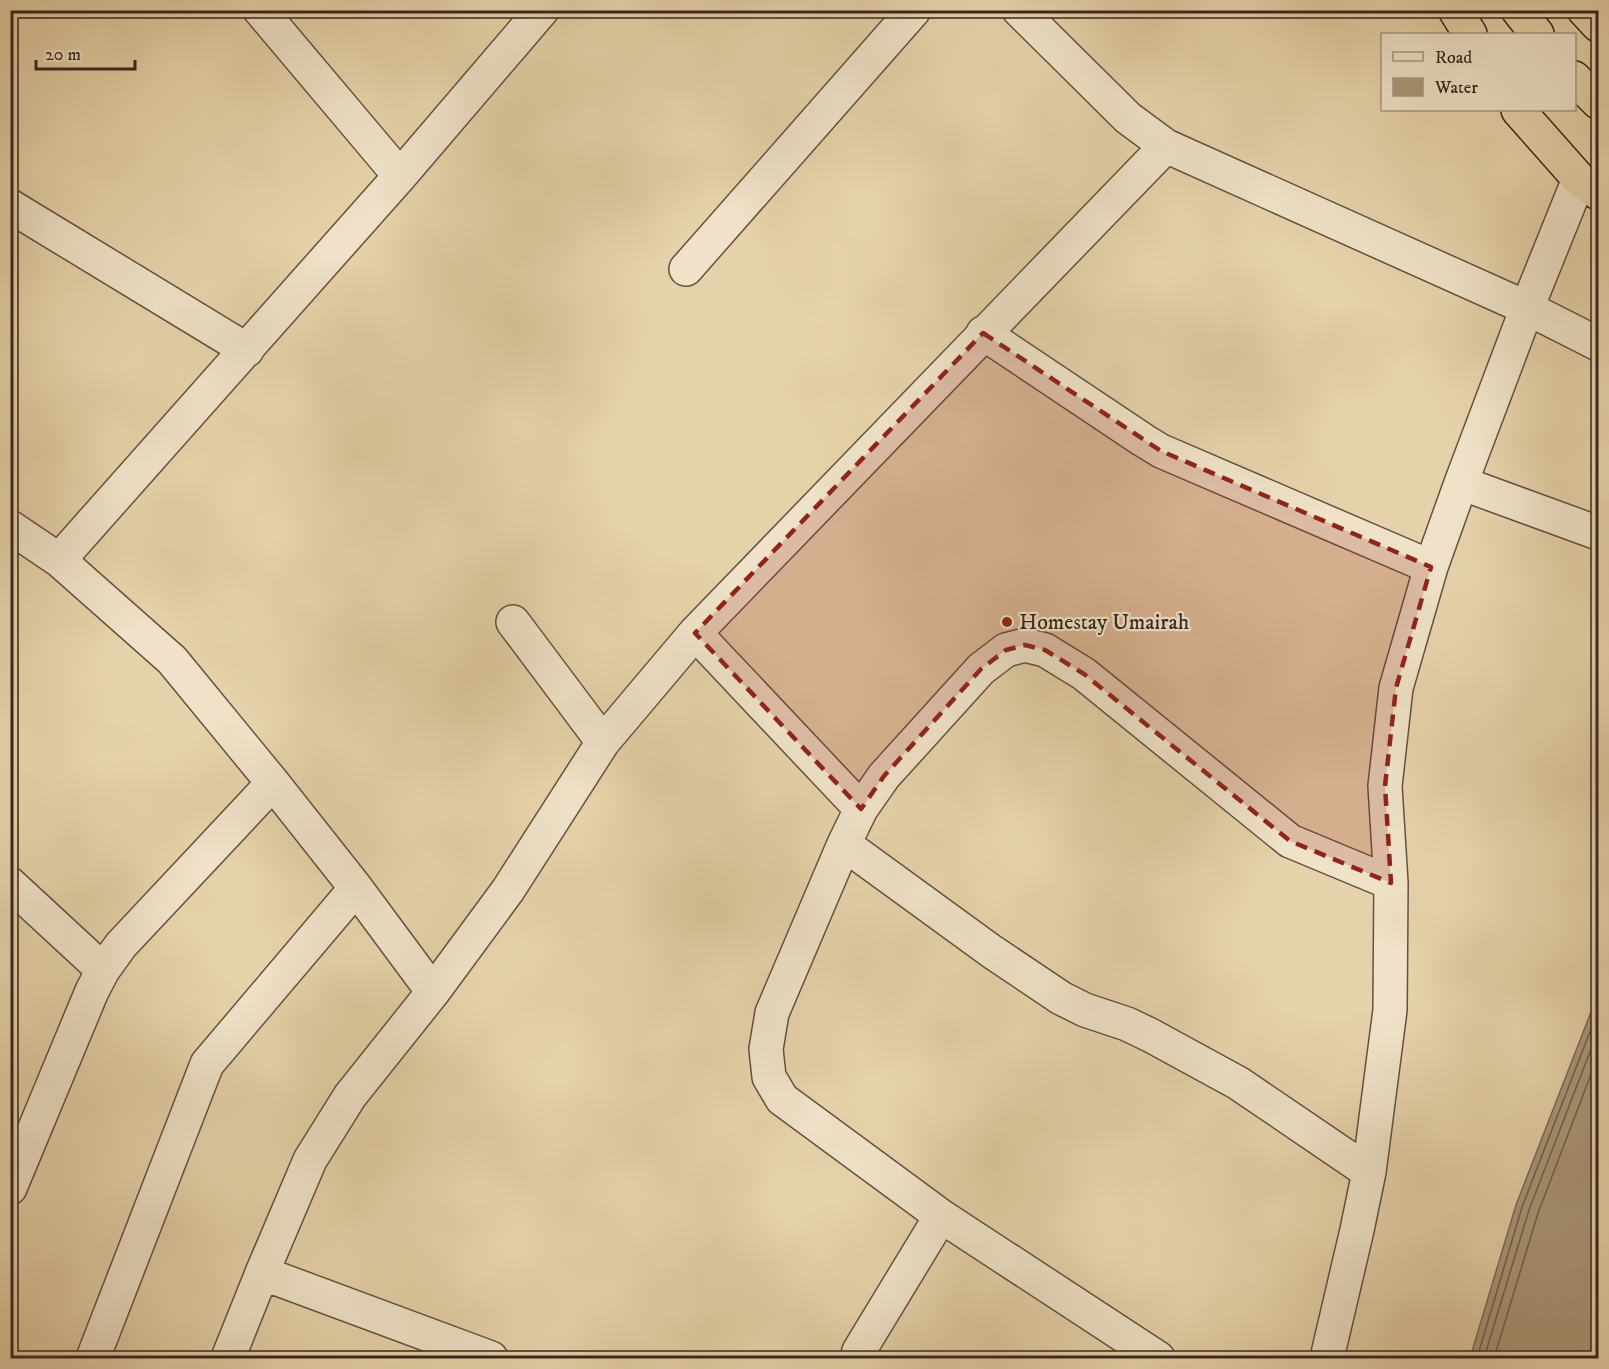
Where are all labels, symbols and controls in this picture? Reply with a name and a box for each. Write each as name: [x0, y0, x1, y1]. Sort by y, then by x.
scale bar: [36, 33, 135, 71]
legend: [1381, 33, 1576, 111]
text: 20 m: [45, 44, 81, 66]
text: Road: [1435, 47, 1472, 69]
text: Water: [1434, 77, 1478, 99]
place label: Homestay Umairah: [1019, 609, 1190, 636]
marker: Homestay Umairah: [1000, 615, 1014, 629]

